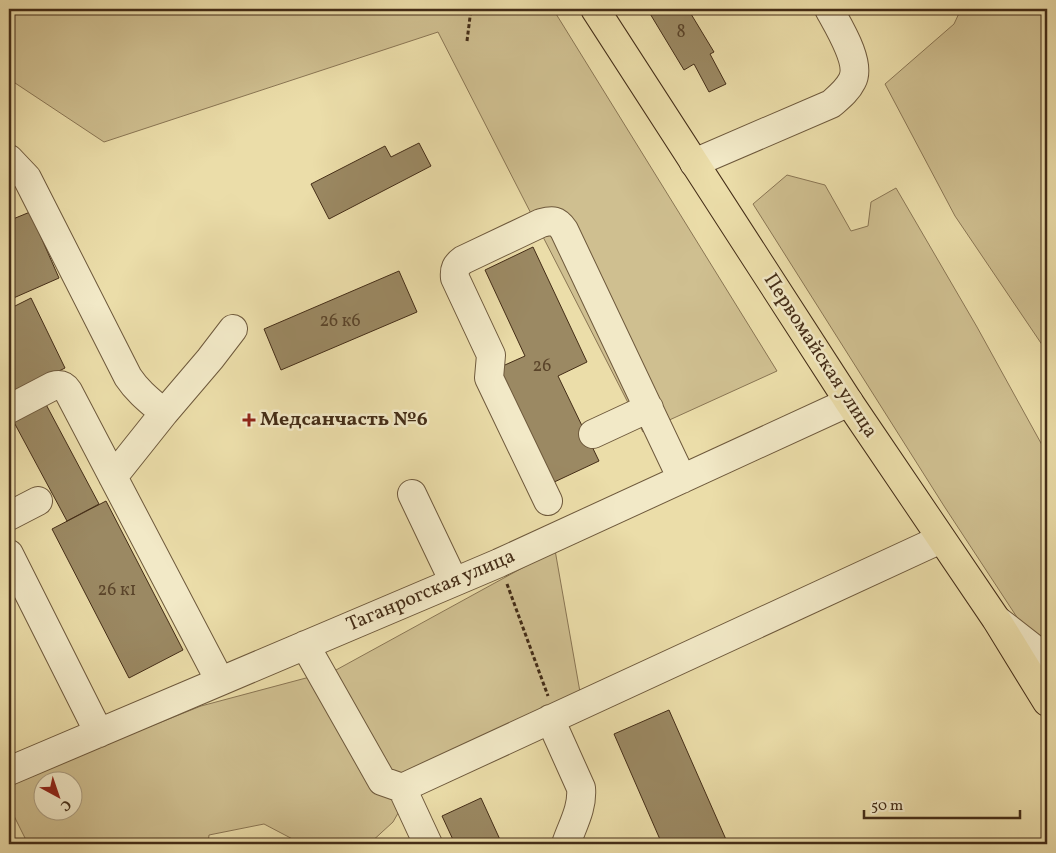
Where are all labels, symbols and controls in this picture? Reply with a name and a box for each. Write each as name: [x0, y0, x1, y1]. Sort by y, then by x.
house number: 8: [676, 20, 686, 45]
street label: Первомайская улица: [756, 268, 884, 444]
house number: 26 к6: [319, 309, 361, 334]
house number: 26: [533, 354, 551, 379]
place label: Медсанчасть №6: [260, 406, 428, 434]
marker: Медсанчасть №6: [242, 413, 256, 427]
street label: Таганрогская улица: [342, 543, 520, 639]
house number: 26 к1: [98, 578, 136, 603]
north arrow: [32, 770, 82, 820]
scale bar: [864, 788, 1020, 820]
text: С: [56, 795, 75, 815]
text: 50 m: [871, 796, 903, 817]

